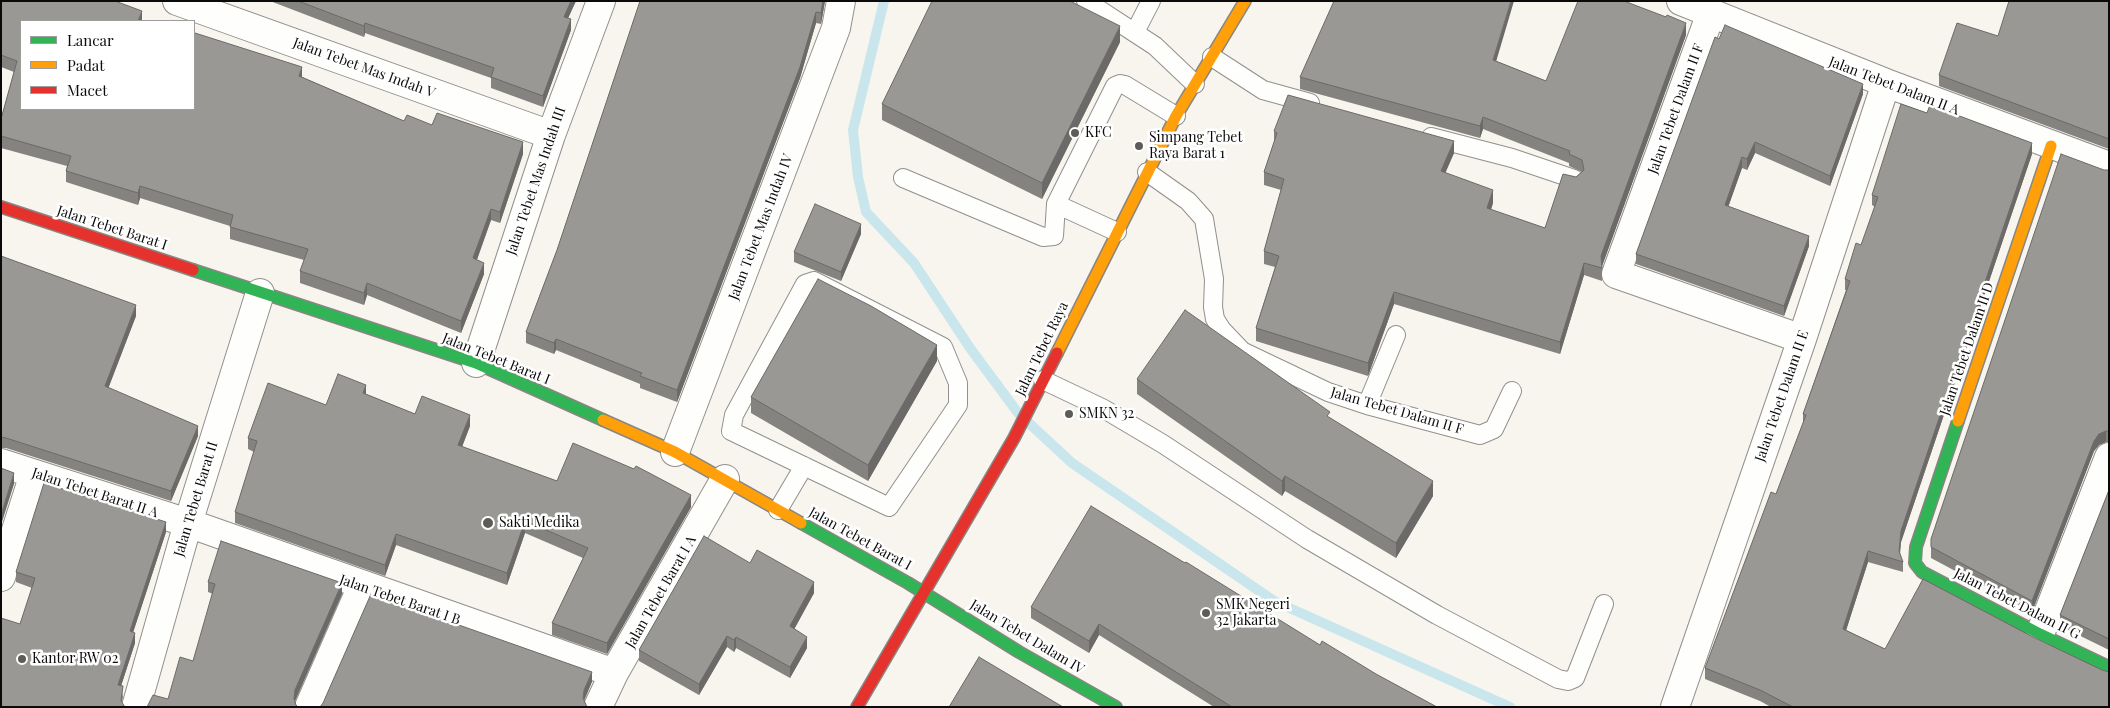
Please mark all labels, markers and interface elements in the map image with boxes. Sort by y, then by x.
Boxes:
legend [20,20,195,110]
text: Lancar [67,30,114,50]
street label: Jalan Tebet Mas Indah V [291,34,437,102]
street label: Jalan Tebet Dalam II F [1645,42,1707,176]
street label: Jalan Tebet Dalam II A [1826,53,1962,119]
text: Padat [67,55,105,75]
text: Macet [67,80,108,100]
street label: Jalan Tebet Mas Indah III [503,105,569,257]
place label: KFC [1085,125,1112,141]
marker: KFC [1069,127,1081,139]
place label: Simpang Tebet Raya Barat 1 [1149,130,1242,162]
marker: Simpang Tebet Raya Barat 1 [1133,140,1145,152]
street label: Jalan Tebet Mas Indah IV [725,152,797,302]
street label: Jalan Tebet Barat I [55,202,169,254]
street label: Jalan Tebet Dalam II D [1936,280,1998,418]
street label: Jalan Tebet Raya [1012,299,1072,399]
street label: Jalan Tebet Dalam II E [1752,328,1812,464]
street label: Jalan Tebet Barat I [440,330,552,388]
street label: Jalan Tebet Dalam II F [1329,384,1465,438]
place label: SMKN 32 [1079,406,1134,422]
marker: SMKN 32 [1063,408,1075,420]
street label: Jalan Tebet Barat II [171,439,221,559]
street label: Jalan Tebet Barat II A [30,465,160,521]
street label: Jalan Tebet Barat I [806,504,914,574]
place label: Sakti Medika [499,515,580,531]
marker: Sakti Medika [481,516,495,530]
street label: Jalan Tebet Barat I A [622,533,700,651]
street label: Jalan Tebet Dalam II G [1951,565,2083,643]
street label: Jalan Tebet Barat I B [337,571,463,629]
street label: Jalan Tebet Dalam IV [967,596,1087,678]
place label: SMK Negeri 32 Jakarta [1216,597,1290,630]
marker: SMK Negeri 32 Jakarta [1200,607,1212,619]
place label: Kantor RW 02 [32,651,118,667]
marker: Kantor RW 02 [16,653,28,665]

